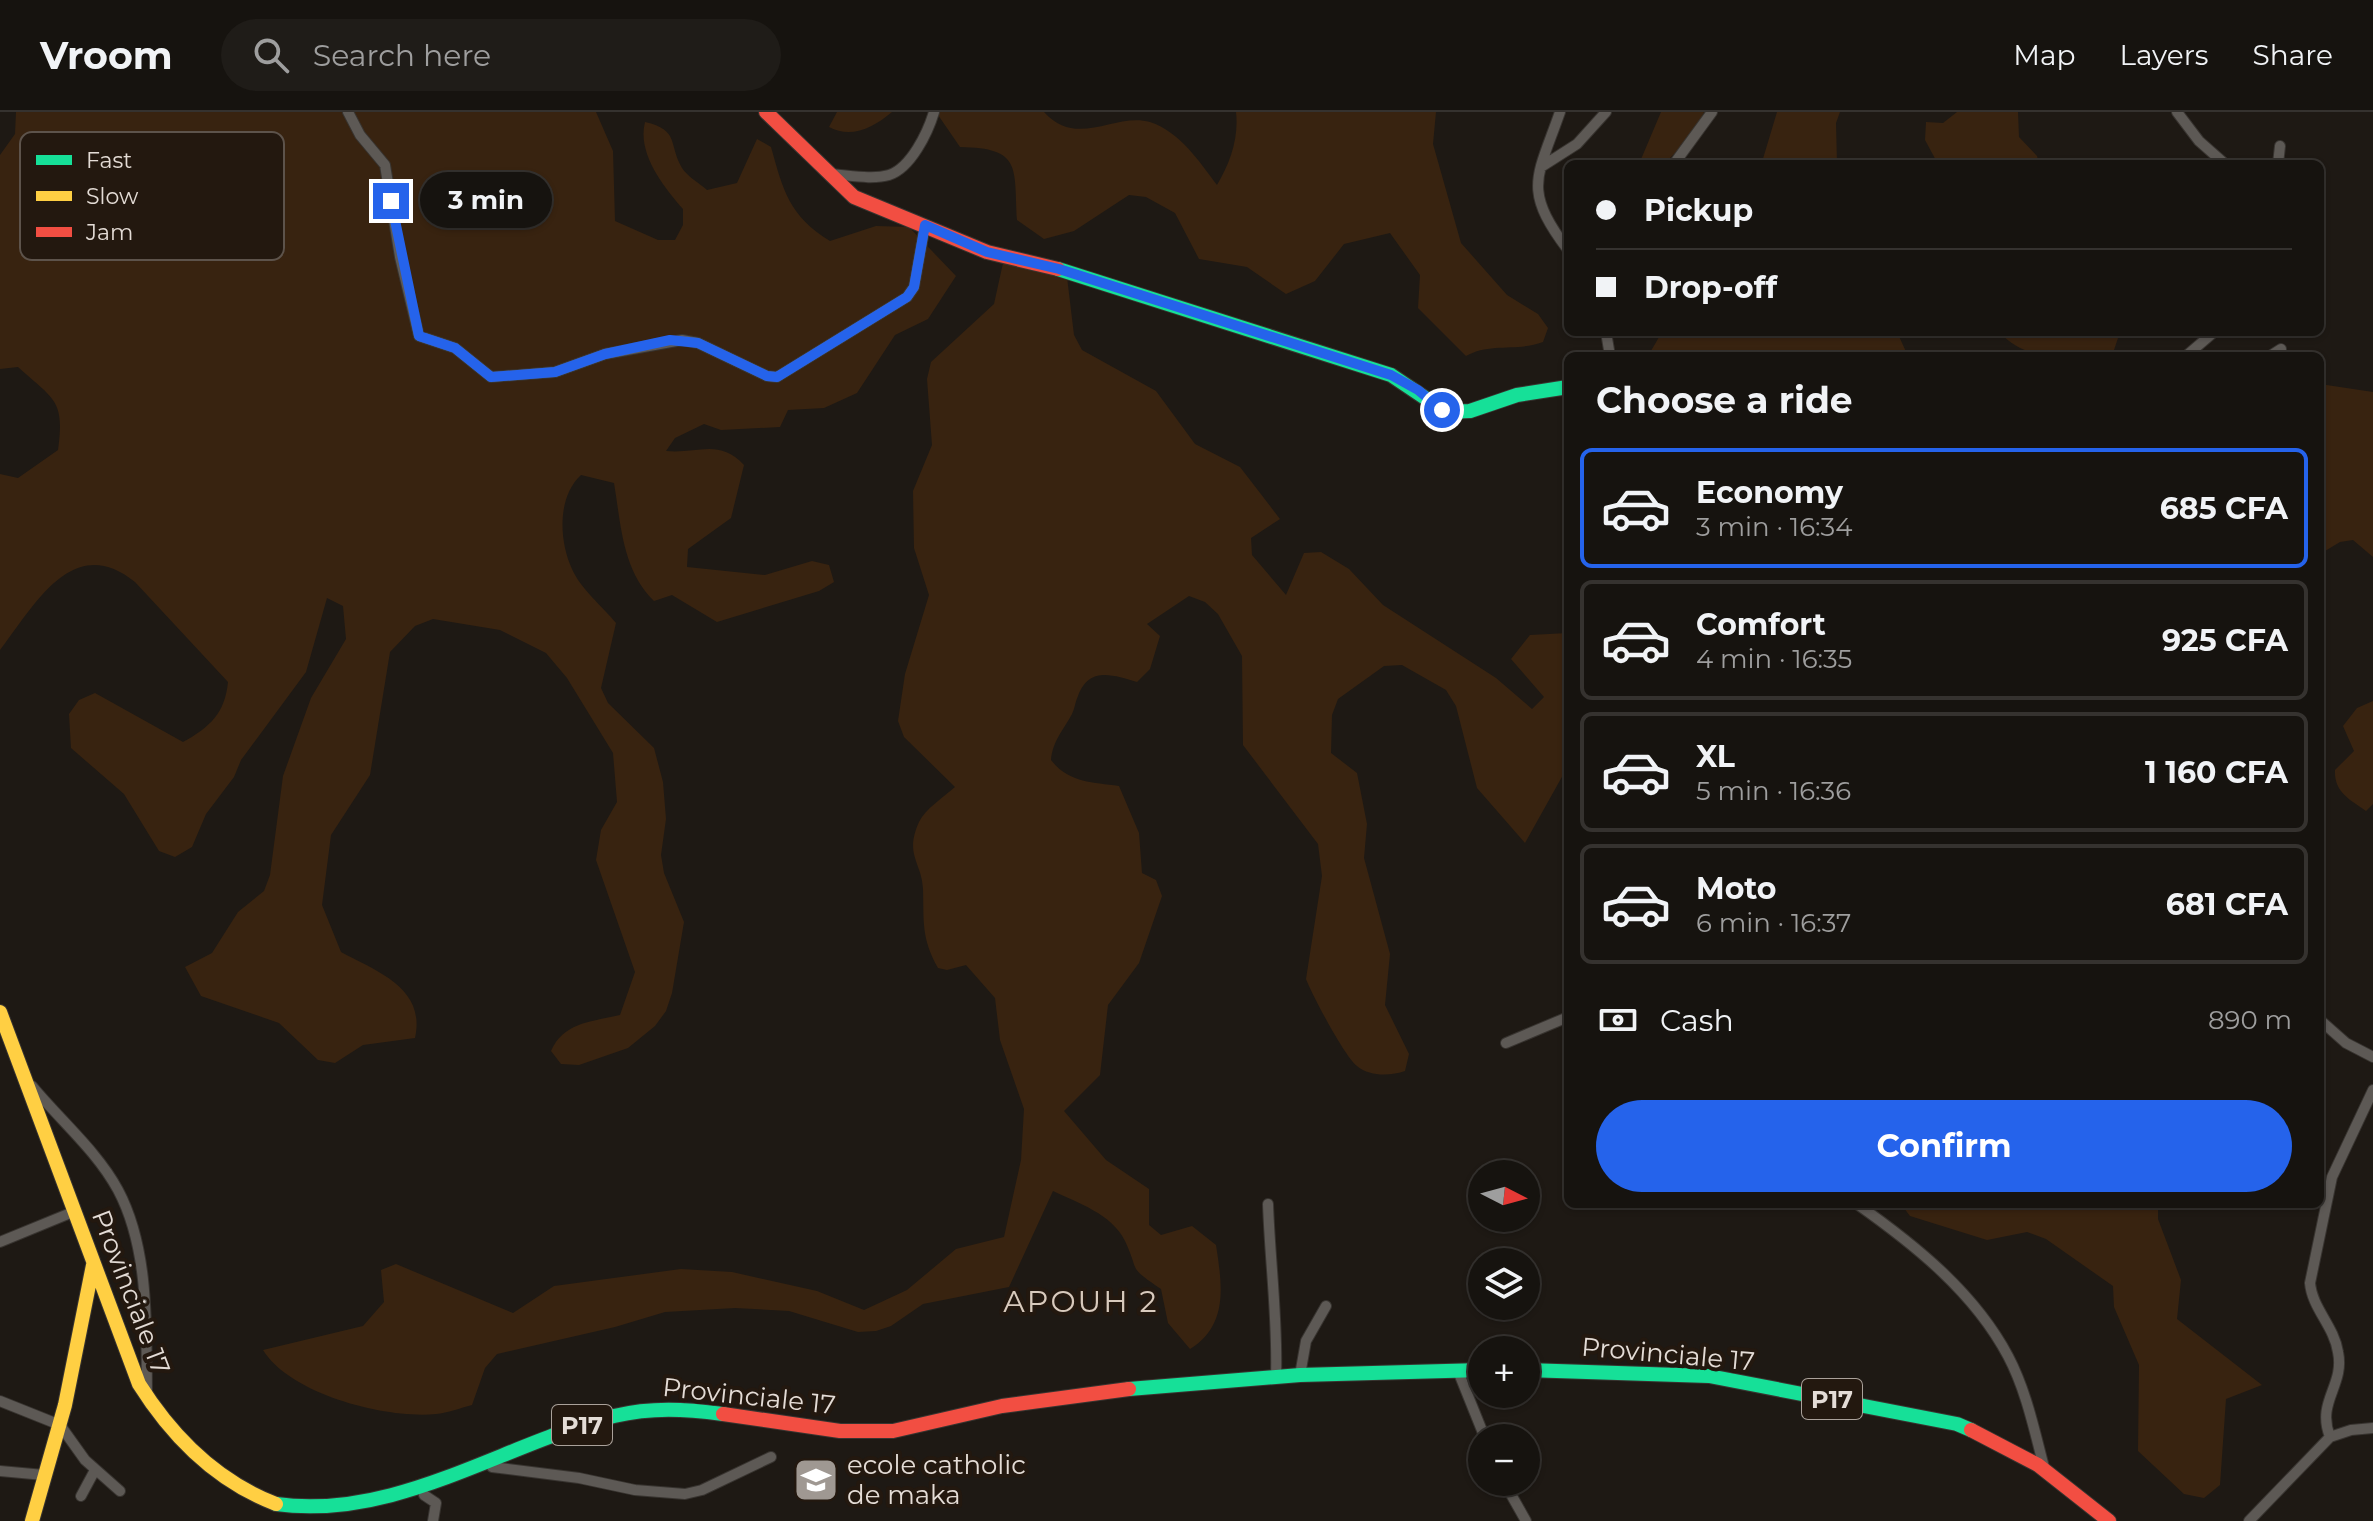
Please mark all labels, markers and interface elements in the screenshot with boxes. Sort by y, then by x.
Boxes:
search box [221,19,781,91]
text: Vroom [40,32,173,79]
icon: search [249,33,293,77]
text: Search here [313,37,491,74]
text: Map [2013,38,2076,72]
text: Layers [2120,38,2209,72]
text: Share [2253,38,2333,72]
legend [20,132,284,260]
text: Fast [86,147,132,174]
callout: 3 min [419,173,551,229]
text: Slow [86,183,139,210]
route end [373,183,409,219]
text: 3 min [448,184,524,216]
text: Pickup [1644,192,1753,229]
text: Jam [85,219,133,246]
text: Drop-off [1644,269,1777,306]
text: Choose a ride [1596,378,1853,422]
route start [1424,392,1460,428]
icon: car [1600,472,1672,544]
text: Economy [1696,474,1843,511]
text: 685 CFA [2160,490,2288,527]
text: 3 min · 16:34 [1696,511,1852,543]
icon: car [1600,604,1672,676]
text: Comfort [1696,606,1826,643]
text: 925 CFA [2162,622,2288,659]
text: 4 min · 16:35 [1696,643,1852,675]
icon: car [1600,736,1672,808]
text: XL [1696,738,1735,775]
text: 1 160 CFA [2145,754,2288,791]
text: 5 min · 16:36 [1696,775,1851,807]
icon: car [1600,868,1672,940]
text: Moto [1696,870,1777,907]
text: 681 CFA [2166,886,2288,923]
text: 6 min · 16:37 [1696,907,1851,939]
icon: cash [1596,998,1640,1042]
text: Cash [1660,1002,1734,1039]
text: 890 m [2208,1004,2292,1036]
button: Confirm [1596,1100,2292,1192]
north arrow [1468,1160,1540,1232]
map controls [1468,1160,1540,1496]
street label: Provinciale 17 [85,1205,177,1379]
button: layers [1468,1248,1540,1320]
district label: APOUH 2 [1003,1283,1159,1320]
street label: Provinciale 17 [1580,1330,1756,1378]
button: + [1468,1336,1540,1408]
street label: Provinciale 17 [661,1371,837,1421]
road number: P17 [1802,1379,1862,1419]
road number: P17 [552,1405,612,1445]
button: − [1468,1424,1540,1496]
place label: ecole catholic de maka [847,1449,1026,1511]
school or university icon: ecole catholic de maka [792,1456,840,1504]

